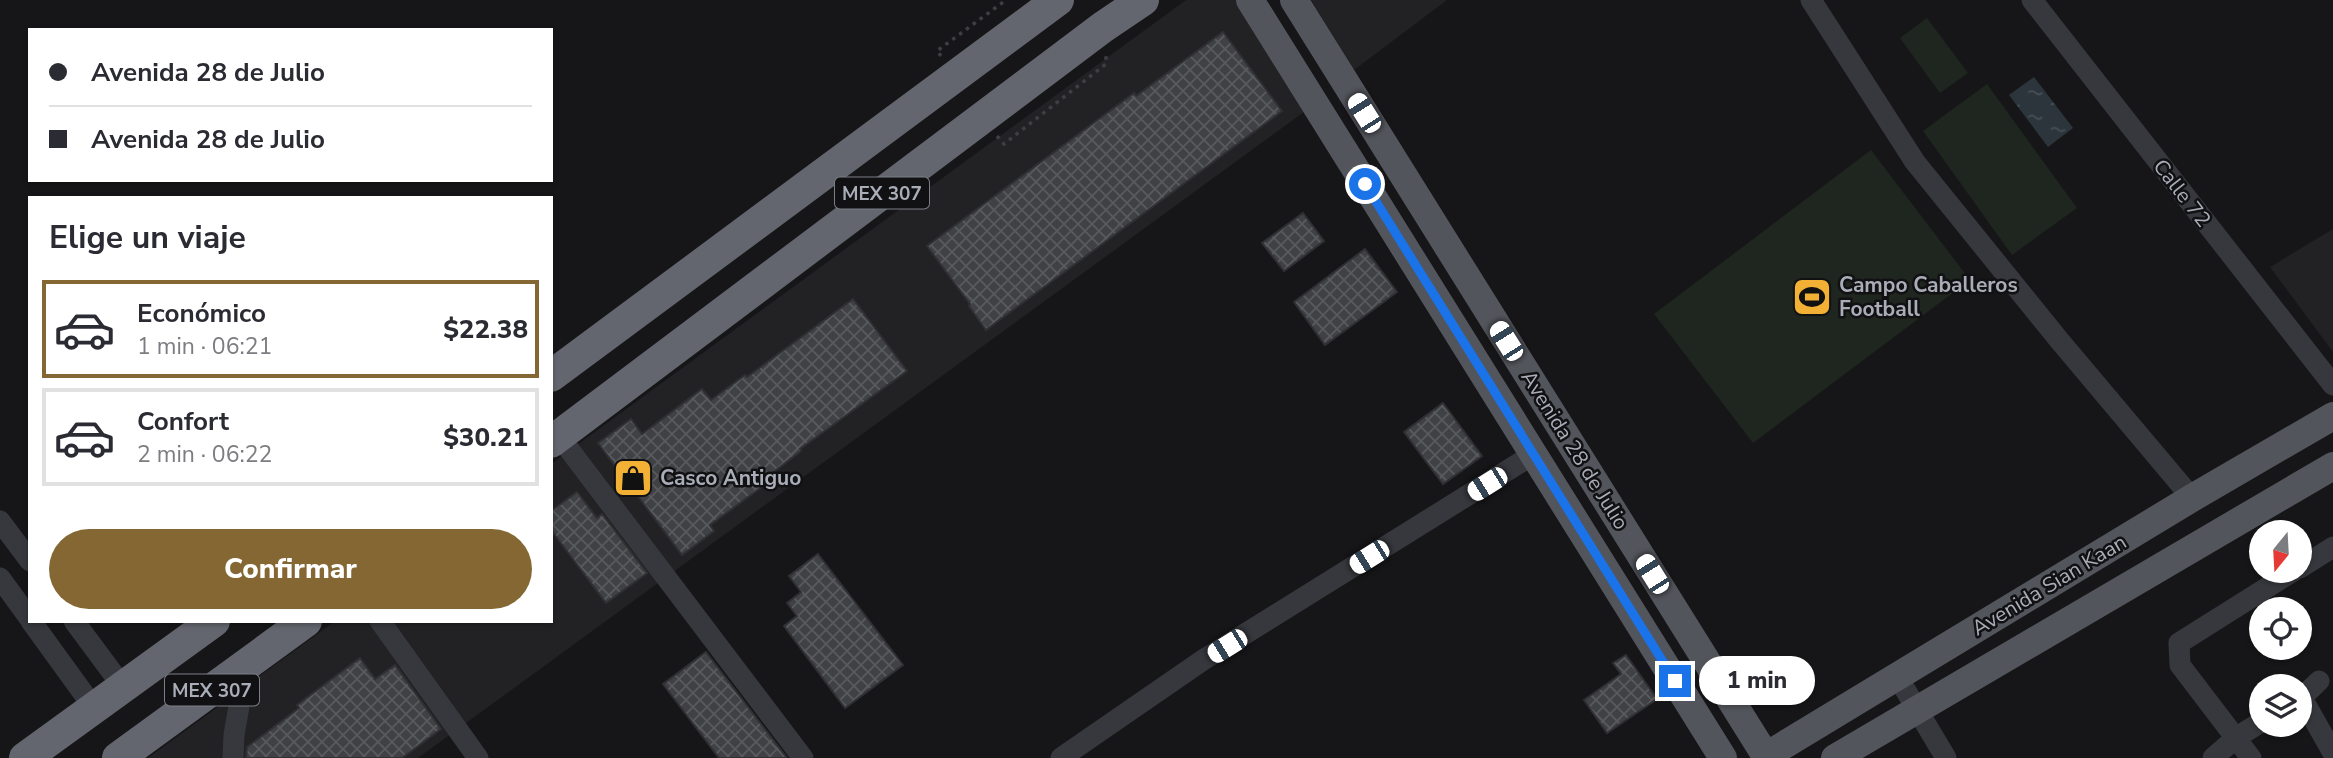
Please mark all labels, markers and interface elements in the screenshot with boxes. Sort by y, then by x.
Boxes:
text: Avenida 28 de Julio [91,55,325,90]
car [1344,90,1385,136]
text: Avenida 28 de Julio [91,122,325,157]
street label: Calle 72 [2147,153,2217,233]
route start [1349,168,1381,200]
road number: MEX 307 [835,178,929,209]
text: Elige un viaje [49,216,246,259]
place label: Campo Caballeros Football [1839,271,2018,323]
sports icon: Campo Caballeros Football [1791,276,1833,318]
text: Económico [137,296,266,331]
icon: car [53,298,116,361]
text: $22.38 [443,312,528,347]
car [1486,318,1527,364]
text: 1 min · 06:21 [137,331,272,362]
street label: Avenida 28 de Julio [1515,365,1635,535]
text: Confort [137,404,229,439]
icon: car [53,406,116,469]
text: $30.21 [443,420,528,455]
text: 2 min · 06:22 [137,439,272,470]
shop icon: Casco Antiguo [612,457,654,499]
place label: Casco Antiguo [660,464,801,492]
car [1464,464,1511,504]
north arrow [2249,520,2312,583]
map controls [2249,520,2312,737]
street label: Avenida Sian Kaan [1966,528,2132,642]
button: Confirmar [49,529,532,609]
car [1346,537,1393,577]
car [1632,551,1673,597]
button: locate [2249,597,2312,660]
car [1204,626,1251,666]
callout: 1 min [1700,656,1815,706]
route end [1659,665,1691,697]
text: 1 min [1727,665,1787,696]
road number: MEX 307 [165,674,259,706]
button: layers [2249,674,2312,737]

